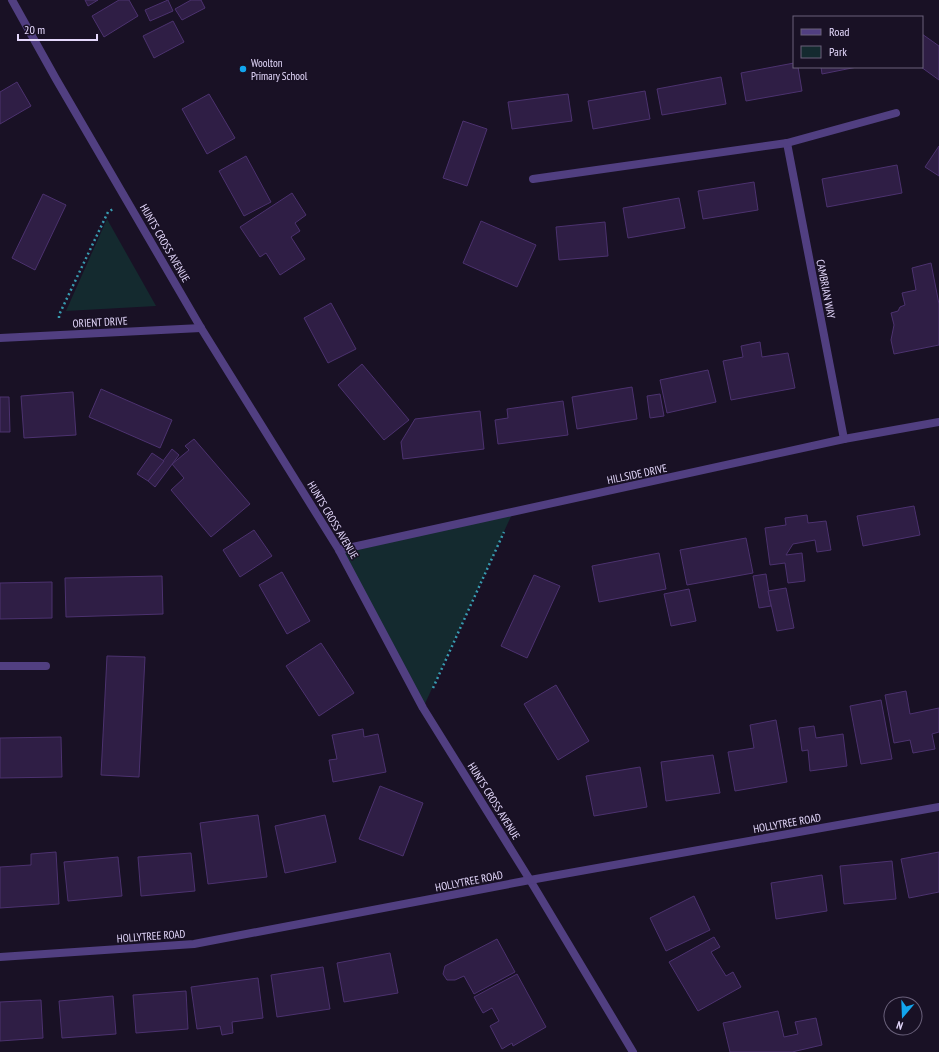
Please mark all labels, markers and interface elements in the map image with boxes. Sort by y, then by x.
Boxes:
scale bar [18,16,97,42]
legend [793,16,923,68]
text: 20 m [24,22,45,37]
text: Road [829,24,849,39]
text: Park [829,44,847,59]
place label: Woolton Primary School [251,56,308,83]
marker: Woolton Primary School [238,64,248,74]
street label: HUNTS CROSS AVENUE [137,201,193,285]
street label: CAMBRIAN WAY [813,258,839,320]
street label: ORIENT DRIVE [72,314,128,330]
street label: HILLSIDE DRIVE [606,461,669,487]
street label: HUNTS CROSS AVENUE [304,479,362,562]
street label: HUNTS CROSS AVENUE [465,760,523,842]
street label: HOLLYTREE ROAD [752,810,822,836]
street label: HOLLYTREE ROAD [434,868,504,894]
street label: HOLLYTREE ROAD [116,927,186,945]
north arrow [883,996,923,1036]
text: N [895,1018,905,1033]

